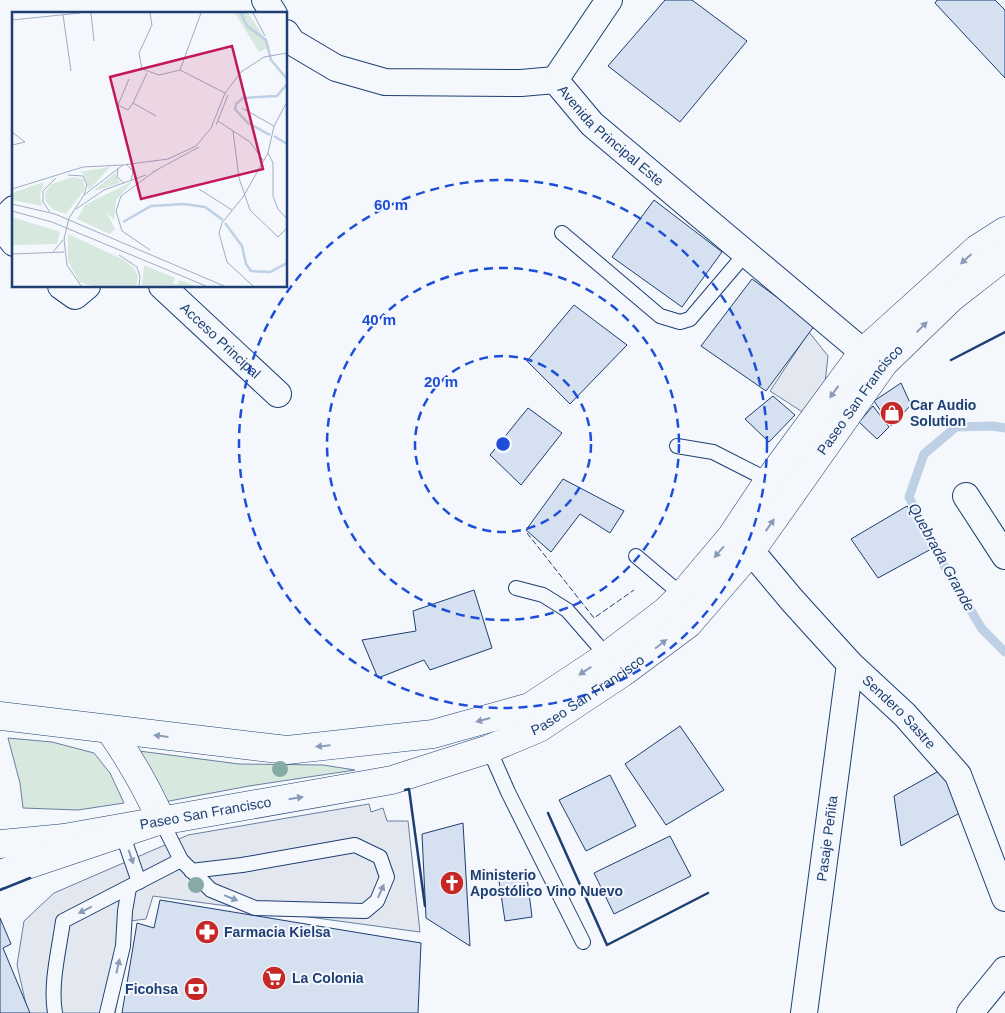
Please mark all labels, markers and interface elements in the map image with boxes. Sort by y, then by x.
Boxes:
inset map [12,12,288,288]
street label: Avenida Principal Este [555,82,667,189]
text: 60 m [374,196,408,213]
one-way arrow [960,253,972,265]
street label: Acceso Principal [177,299,264,382]
text: 40 m [362,311,396,328]
one-way arrow [916,321,928,333]
street label: Paseo San Francisco [814,341,906,458]
text: 20 m [424,373,458,390]
one-way arrow [829,385,839,398]
place label: Car Audio Solution [910,397,976,429]
shop icon: Car Audio Solution [879,400,905,426]
centre of rings [494,435,512,453]
water label: Quebrada Grande [905,500,979,614]
one-way arrow [765,518,775,531]
one-way arrow [713,545,725,557]
one-way arrow [654,639,668,649]
street label: Paseo San Francisco [528,651,647,738]
one-way arrow [578,666,592,676]
street label: Sendero Sastre [859,672,939,752]
one-way arrow [475,717,490,725]
one-way arrow [153,732,169,740]
one-way arrow [314,742,330,750]
street label: Paseo San Francisco [139,793,273,832]
one-way arrow [288,793,304,801]
street label: Pasaje Peñita [813,794,841,882]
one-way arrow [127,850,135,865]
place label: Ministerio Apostólico Vino Nuevo [470,867,623,899]
church icon: Ministerio Apostólico Vino Nuevo [439,870,465,896]
one-way arrow [377,884,385,898]
one-way arrow [224,894,239,902]
one-way arrow [78,906,92,914]
pharmacy icon: Farmacia Kielsa [194,919,220,945]
place label: Farmacia Kielsa [224,924,331,940]
one-way arrow [114,958,122,973]
supermarket icon: La Colonia [261,965,287,991]
place label: La Colonia [292,970,364,986]
bank icon: Ficohsa [183,976,209,1002]
place label: Ficohsa [125,981,178,997]

